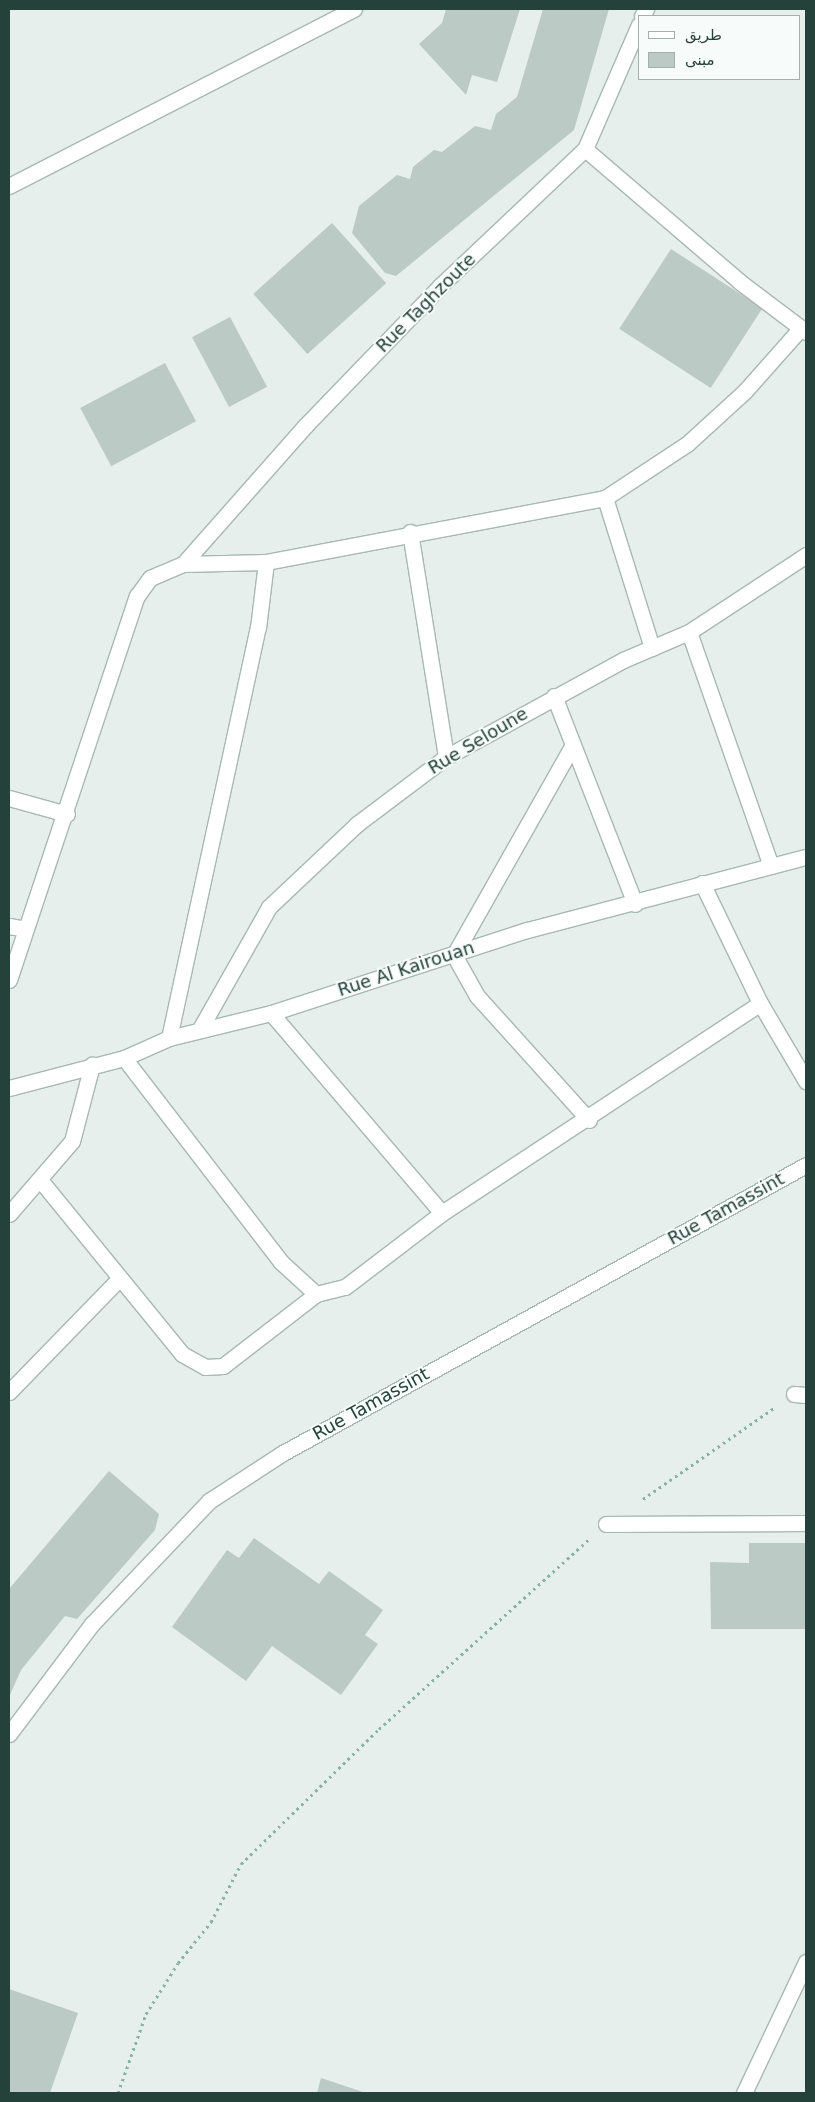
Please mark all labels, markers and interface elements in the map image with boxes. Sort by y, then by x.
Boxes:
legend [638,15,800,80]
text: طريق [685,26,722,44]
text: مبنى [685,51,715,69]
street label: Rue Taghzoute [372,249,480,357]
street label: Rue Seloune [424,703,532,779]
street label: Rue Al Kairouan [335,937,477,1001]
street label: Rue Tamassint [664,1168,788,1250]
street label: Rue Tamassint [309,1363,433,1445]

